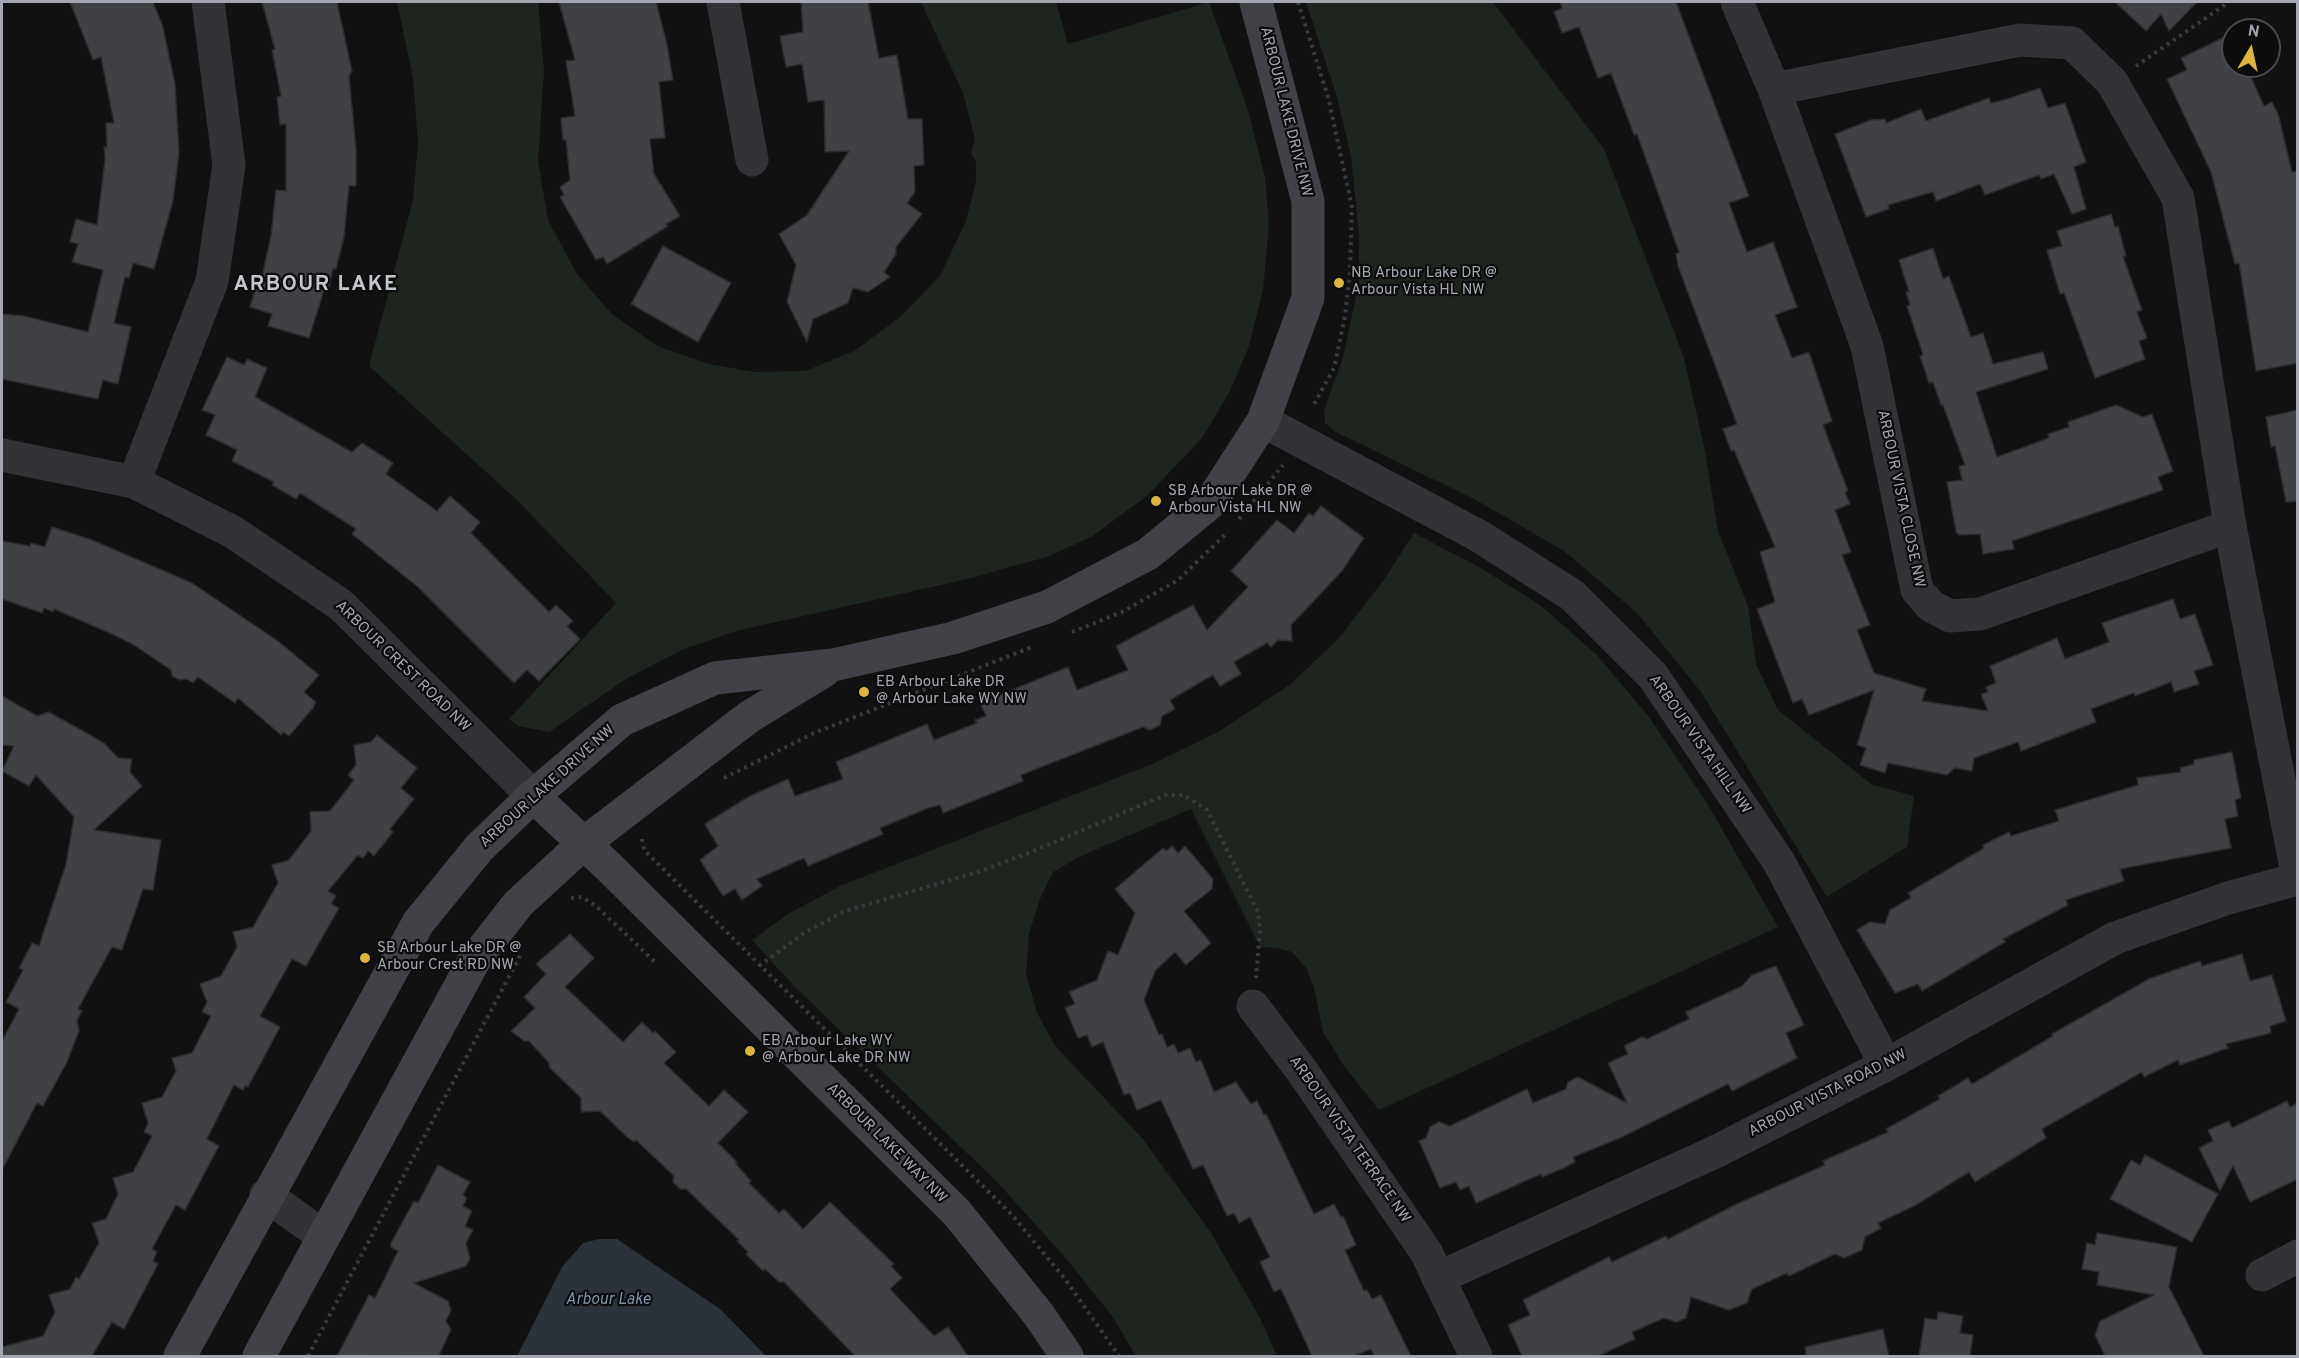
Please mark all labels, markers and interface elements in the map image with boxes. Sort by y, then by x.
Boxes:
north arrow [2221,18,2281,78]
text: N [2246,21,2261,43]
street label: ARBOUR LAKE DRIVE NW [1255,25,1315,199]
place label: NB Arbour Lake DR @ Arbour Vista HL NW [1351,265,1497,300]
district label: ARBOUR LAKE [233,273,399,299]
marker: NB Arbour Lake DR @ Arbour Vista HL NW [1332,276,1346,290]
street label: ARBOUR VISTA CLOSE NW [1872,408,1928,590]
place label: SB Arbour Lake DR @ Arbour Vista HL NW [1168,483,1312,518]
marker: SB Arbour Lake DR @ Arbour Vista HL NW [1149,494,1163,508]
street label: ARBOUR CREST ROAD NW [331,598,473,736]
street label: ARBOUR VISTA HILL NW [1644,672,1754,818]
place label: EB Arbour Lake DR @ Arbour Lake WY NW [876,674,1027,709]
marker: EB Arbour Lake DR @ Arbour Lake WY NW [857,685,871,699]
street label: ARBOUR LAKE DRIVE NW [477,722,619,852]
place label: SB Arbour Lake DR @ Arbour Crest RD NW [377,940,521,975]
marker: SB Arbour Lake DR @ Arbour Crest RD NW [358,951,372,965]
place label: EB Arbour Lake WY @ Arbour Lake DR NW [762,1033,911,1068]
marker: EB Arbour Lake WY @ Arbour Lake DR NW [743,1044,757,1058]
street label: ARBOUR VISTA ROAD NW [1746,1046,1910,1142]
street label: ARBOUR VISTA TERRACE NW [1284,1053,1414,1227]
street label: ARBOUR LAKE WAY NW [822,1080,950,1208]
water label: Arbour Lake [566,1291,650,1311]

